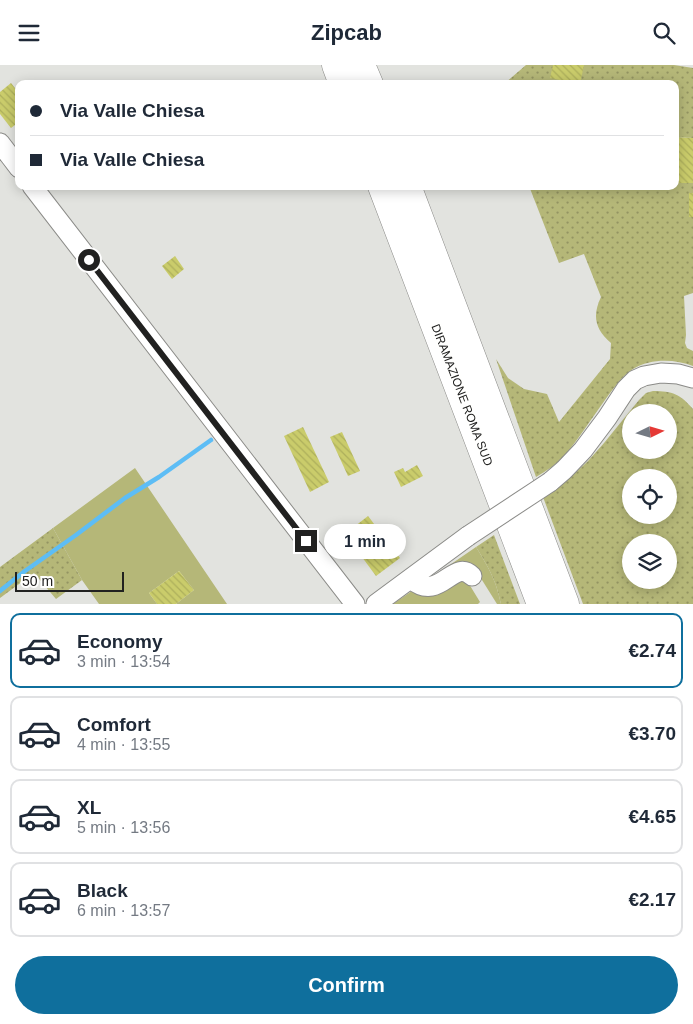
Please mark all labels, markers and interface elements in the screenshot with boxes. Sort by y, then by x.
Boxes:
icon: menu [15,19,43,47]
icon: search [650,19,678,47]
text: Zipcab [311,20,382,45]
text: Via Valle Chiesa [60,100,204,121]
text: Via Valle Chiesa [60,149,204,170]
route start [78,249,100,271]
street label: DIRAMAZIONE ROMA SUD [428,322,496,468]
north arrow [622,404,678,459]
map controls [622,404,677,589]
button: locate [622,469,677,524]
callout: 1 min [324,523,406,559]
route end [295,530,317,552]
text: 1 min [344,533,386,550]
button: layers [622,534,677,589]
scale bar [15,569,124,592]
text: 50 m [22,573,53,589]
icon: car [17,628,62,673]
text: Economy [77,631,163,652]
text: €2.74 [628,640,676,661]
text: 3 min · 13:54 [77,653,170,670]
icon: car [17,711,62,756]
text: Comfort [77,714,151,735]
text: €3.70 [628,723,676,744]
text: 4 min · 13:55 [77,736,170,753]
icon: car [17,794,62,839]
text: XL [77,797,101,818]
text: €4.65 [628,806,676,827]
text: 5 min · 13:56 [77,819,170,836]
icon: car [17,877,62,922]
text: Black [77,880,128,901]
text: €2.17 [628,889,676,910]
text: 6 min · 13:57 [77,902,170,919]
button: Confirm [15,956,678,1014]

